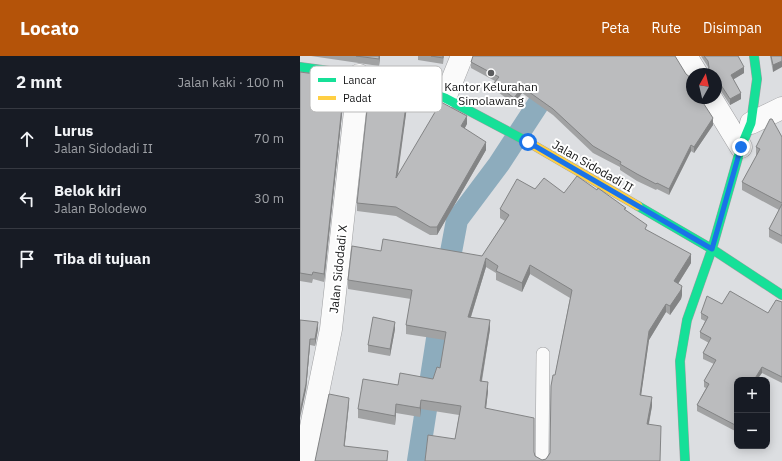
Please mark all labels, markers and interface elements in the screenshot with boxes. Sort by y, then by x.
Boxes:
text: Locato [20,16,79,40]
text: Peta [601,19,630,37]
text: Rute [652,19,681,37]
text: Disimpan [703,19,762,37]
legend [310,66,442,112]
marker: Kantor Kelurahan Simolawang [486,68,496,78]
north arrow [686,68,722,104]
text: 2 mnt [16,71,62,93]
text: Lancar [343,73,376,87]
text: Jalan kaki · 100 m [177,74,284,91]
place label: Kantor Kelurahan Simolawang [444,79,538,108]
text: Padat [343,91,372,105]
text: Lurus [54,121,93,140]
icon: ahead [16,128,38,150]
text: 70 m [254,130,284,147]
route start [519,133,537,151]
street label: Jalan Sidodadi II [550,137,636,195]
route end [732,138,750,156]
text: Jalan Sidodadi II [54,140,153,157]
text: Belok kiri [54,181,121,200]
icon: left [16,188,38,210]
text: 30 m [254,190,284,207]
text: Jalan Bolodewo [54,200,147,217]
street label: Jalan Sidodadi X [326,223,350,314]
icon: arrive [16,248,38,270]
text: Tiba di tujuan [54,249,151,268]
map controls [734,377,770,449]
button: + [734,377,770,413]
button: − [734,413,770,449]

